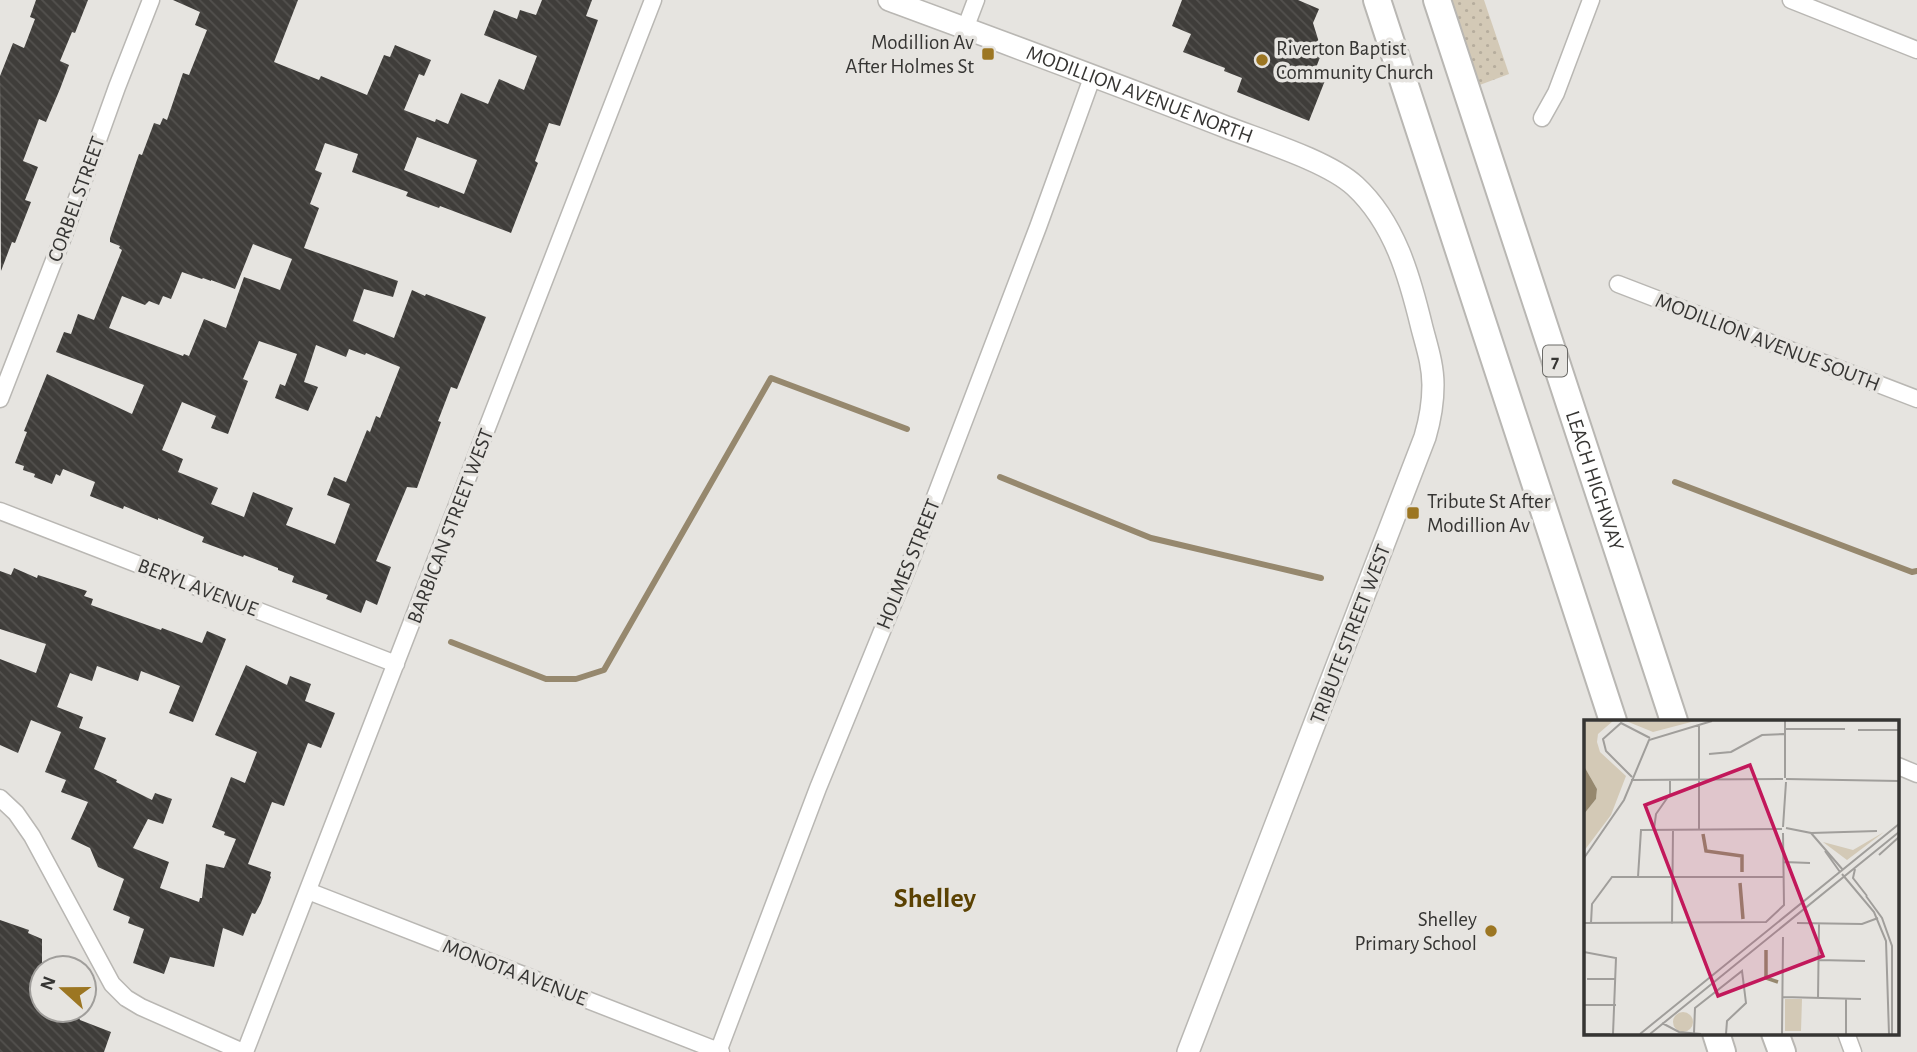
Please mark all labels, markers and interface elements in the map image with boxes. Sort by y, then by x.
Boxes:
place label: Modillion Av After Holmes St [845,32,974,77]
place label: Riverton Baptist Community Church [1276,38,1434,83]
street label: MODILLION AVENUE NORTH [1024,42,1256,147]
marker: Modillion Av After Holmes St [980,46,996,62]
marker: Riverton Baptist Community Church [1254,52,1270,68]
street label: CORBEL STREET [44,134,109,265]
street label: MODILLION AVENUE SOUTH [1653,290,1883,395]
road number: 7 [1543,346,1567,376]
street label: LEACH HIGHWAY [1562,408,1627,554]
street label: BARBICAN STREET WEST [404,426,497,626]
place label: Tribute St After Modillion Av [1427,491,1551,536]
street label: HOLMES STREET [873,496,944,632]
marker: Tribute St After Modillion Av [1405,505,1421,521]
street label: TRIBUTE STREET WEST [1307,542,1394,727]
street label: BERYL AVENUE [135,555,261,620]
inset map [1584,720,1899,1034]
district label: Shelley [894,885,977,913]
place label: Shelley Primary School [1354,909,1477,954]
marker: Shelley Primary School [1483,923,1499,939]
street label: MONOTA AVENUE [440,935,590,1010]
north arrow [28,954,98,1024]
text: N [37,974,60,993]

